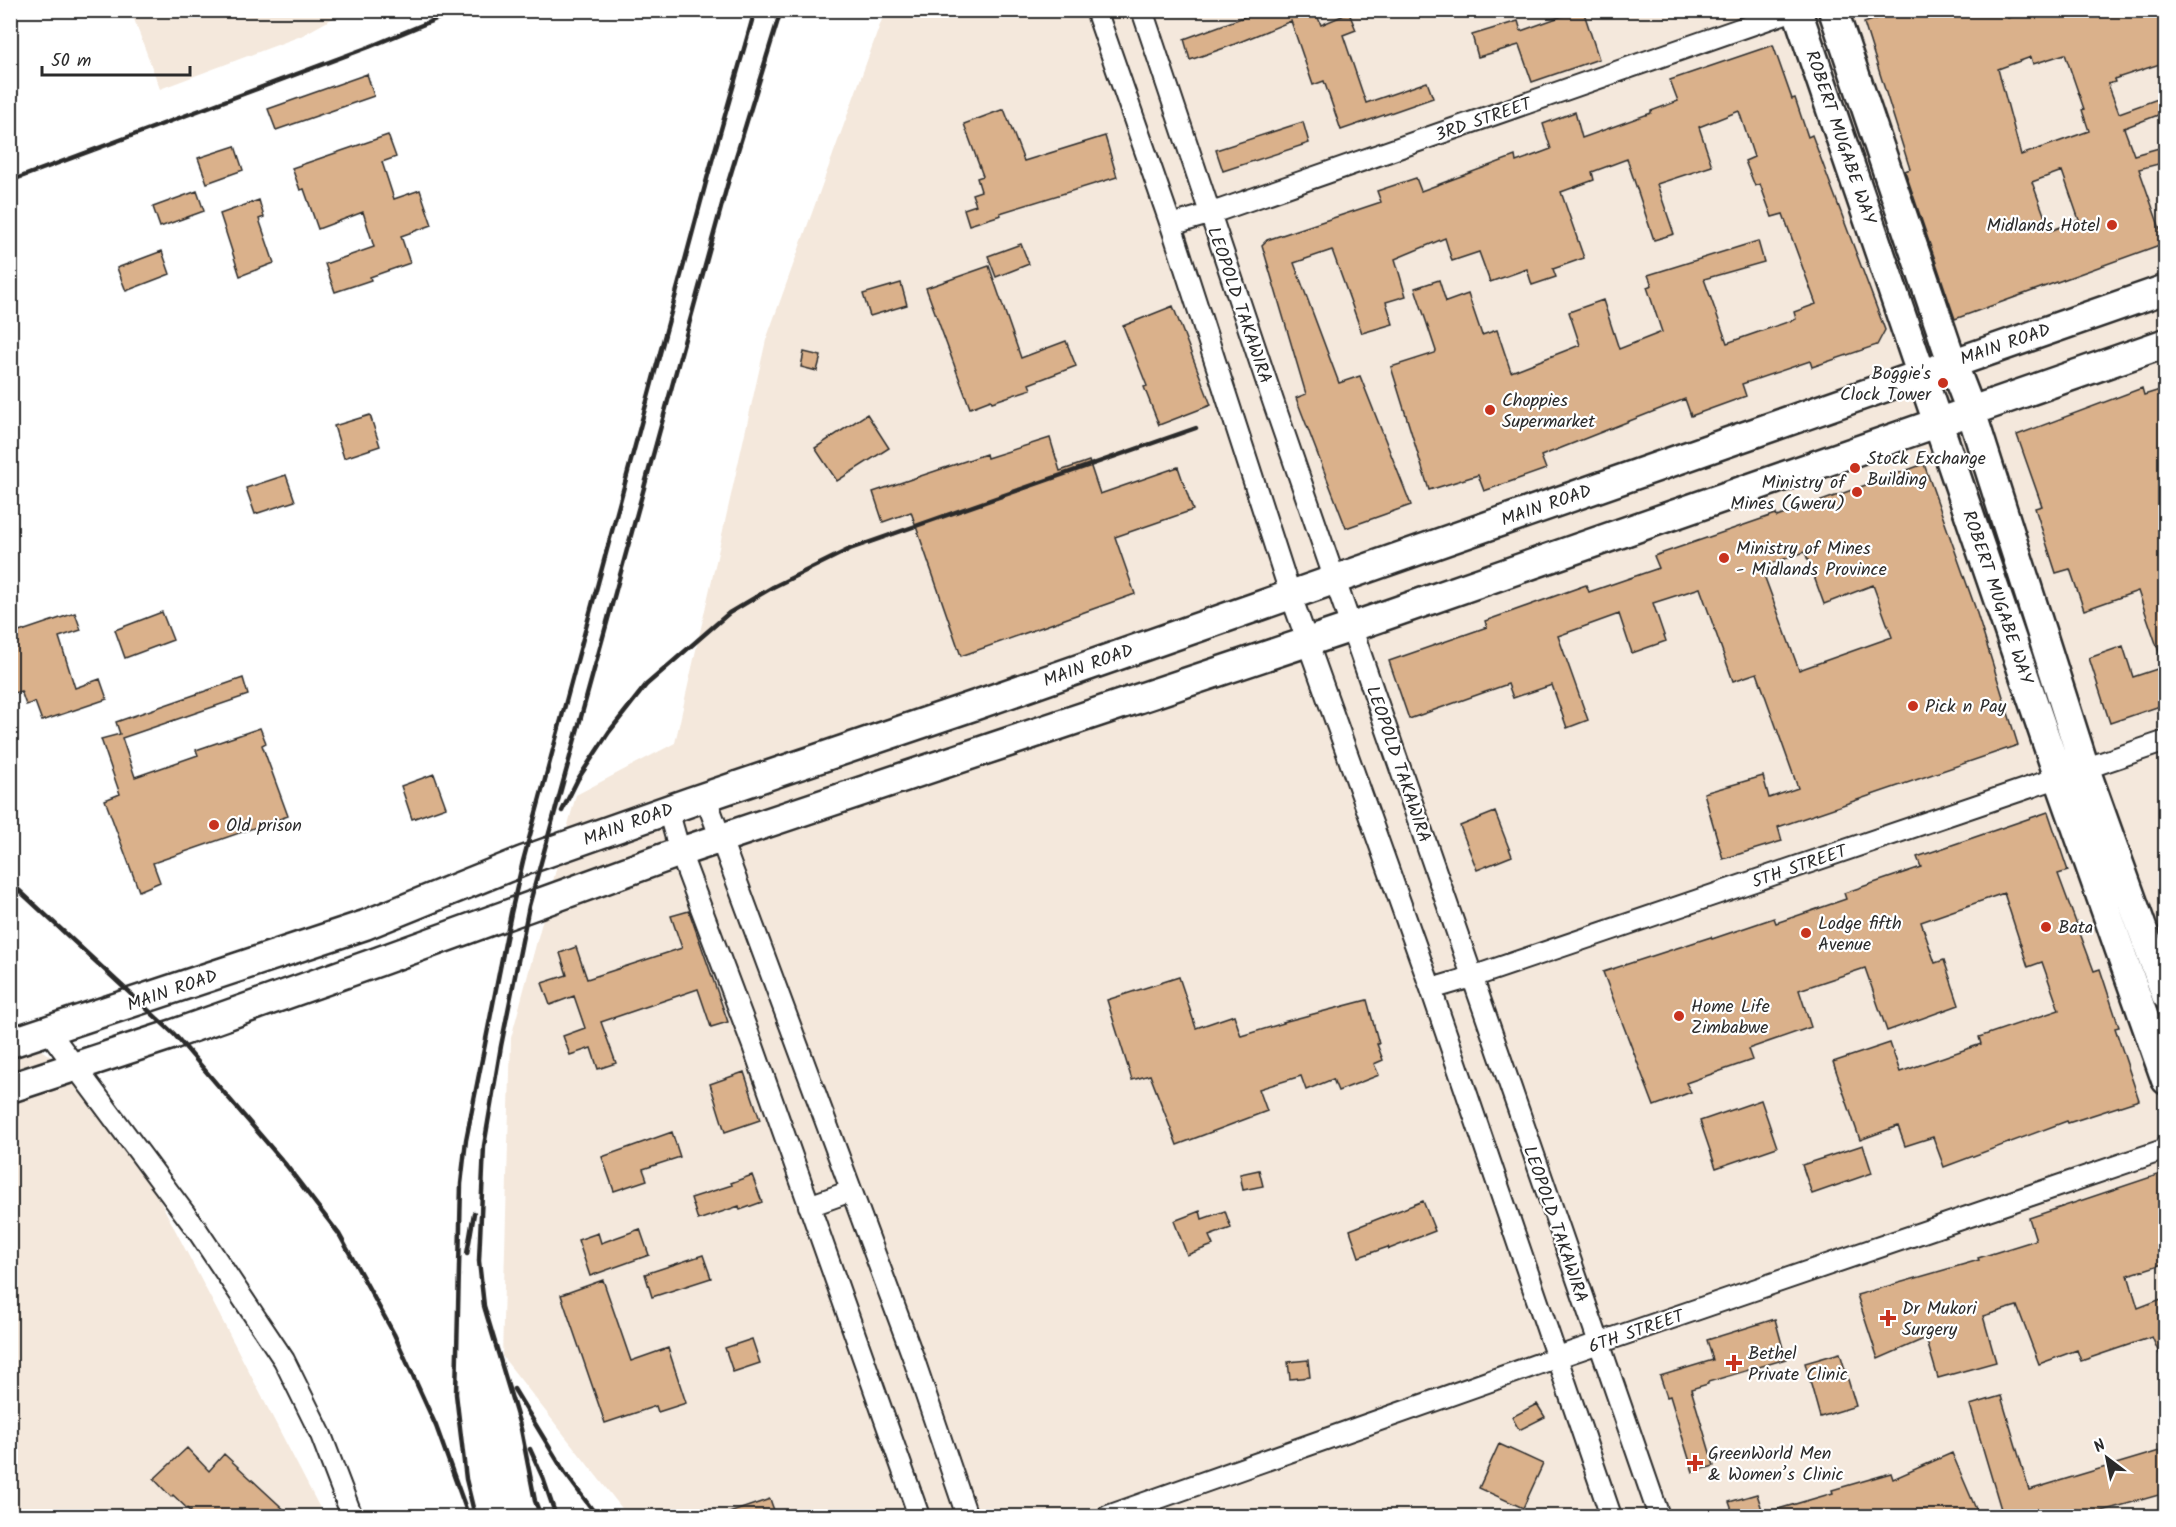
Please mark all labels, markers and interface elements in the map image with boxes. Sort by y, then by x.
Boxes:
scale bar [42,39,190,77]
text: 50 m [51,47,91,76]
street label: ROBERT MUGABE WAY [1796,47,1883,229]
street label: 3RD STREET [1431,90,1537,150]
place label: Midlands Hotel [1987,212,2101,241]
marker: Midlands Hotel [2105,218,2119,232]
street label: LEOPOLD TAKAWIRA [1198,223,1279,388]
street label: MAIN ROAD [1956,316,2055,374]
place label: Boggie's Clock Tower [1840,360,1932,410]
marker: Boggie's Clock Tower [1936,376,1950,390]
place label: Choppies Supermarket [1502,387,1596,437]
marker: Choppies Supermarket [1483,403,1497,417]
place label: Stock Exchange Building [1867,445,1986,495]
marker: Stock Exchange Building [1848,461,1862,475]
place label: Ministry of Mines (Gweru) [1730,469,1847,519]
street label: MAIN ROAD [1497,477,1596,535]
marker: Ministry of Mines (Gweru) [1850,485,1864,499]
street label: ROBERT MUGABE WAY [1953,507,2040,689]
place label: Ministry of Mines - Midlands Province [1736,535,1887,585]
marker: Ministry of Mines - Midlands Province [1717,551,1731,565]
street label: MAIN ROAD [1039,637,1138,696]
street label: LEOPOLD TAKAWIRA [1357,682,1438,847]
place label: Pick n Pay [1925,693,2007,722]
marker: Pick n Pay [1906,699,1920,713]
street label: MAIN ROAD [579,796,678,855]
place label: Old prison [226,812,302,841]
marker: Old prison [207,818,221,832]
street label: 5TH STREET [1748,837,1852,897]
place label: Lodge fifth Avenue [1818,910,1902,960]
place label: Bata [2058,914,2093,943]
marker: Bata [2039,920,2053,934]
marker: Lodge fifth Avenue [1799,926,1813,940]
street label: MAIN ROAD [123,962,222,1020]
place label: Home Life Zimbabwe [1691,993,1770,1043]
marker: Home Life Zimbabwe [1672,1009,1686,1023]
street label: LEOPOLD TAKAWIRA [1514,1142,1595,1307]
place label: Dr Mukori Surgery [1902,1295,1977,1345]
street label: 6TH STREET [1585,1302,1689,1362]
marker: Dr Mukori Surgery [1879,1309,1897,1327]
place label: Bethel Private Clinic [1748,1340,1848,1390]
marker: Bethel Private Clinic [1725,1354,1743,1372]
north arrow [2077,1428,2137,1488]
text: N [2089,1433,2111,1460]
place label: GreenWorld Men & Women’s Clinic [1708,1440,1844,1490]
marker: GreenWorld Men & Women’s Clinic [1686,1454,1704,1472]

